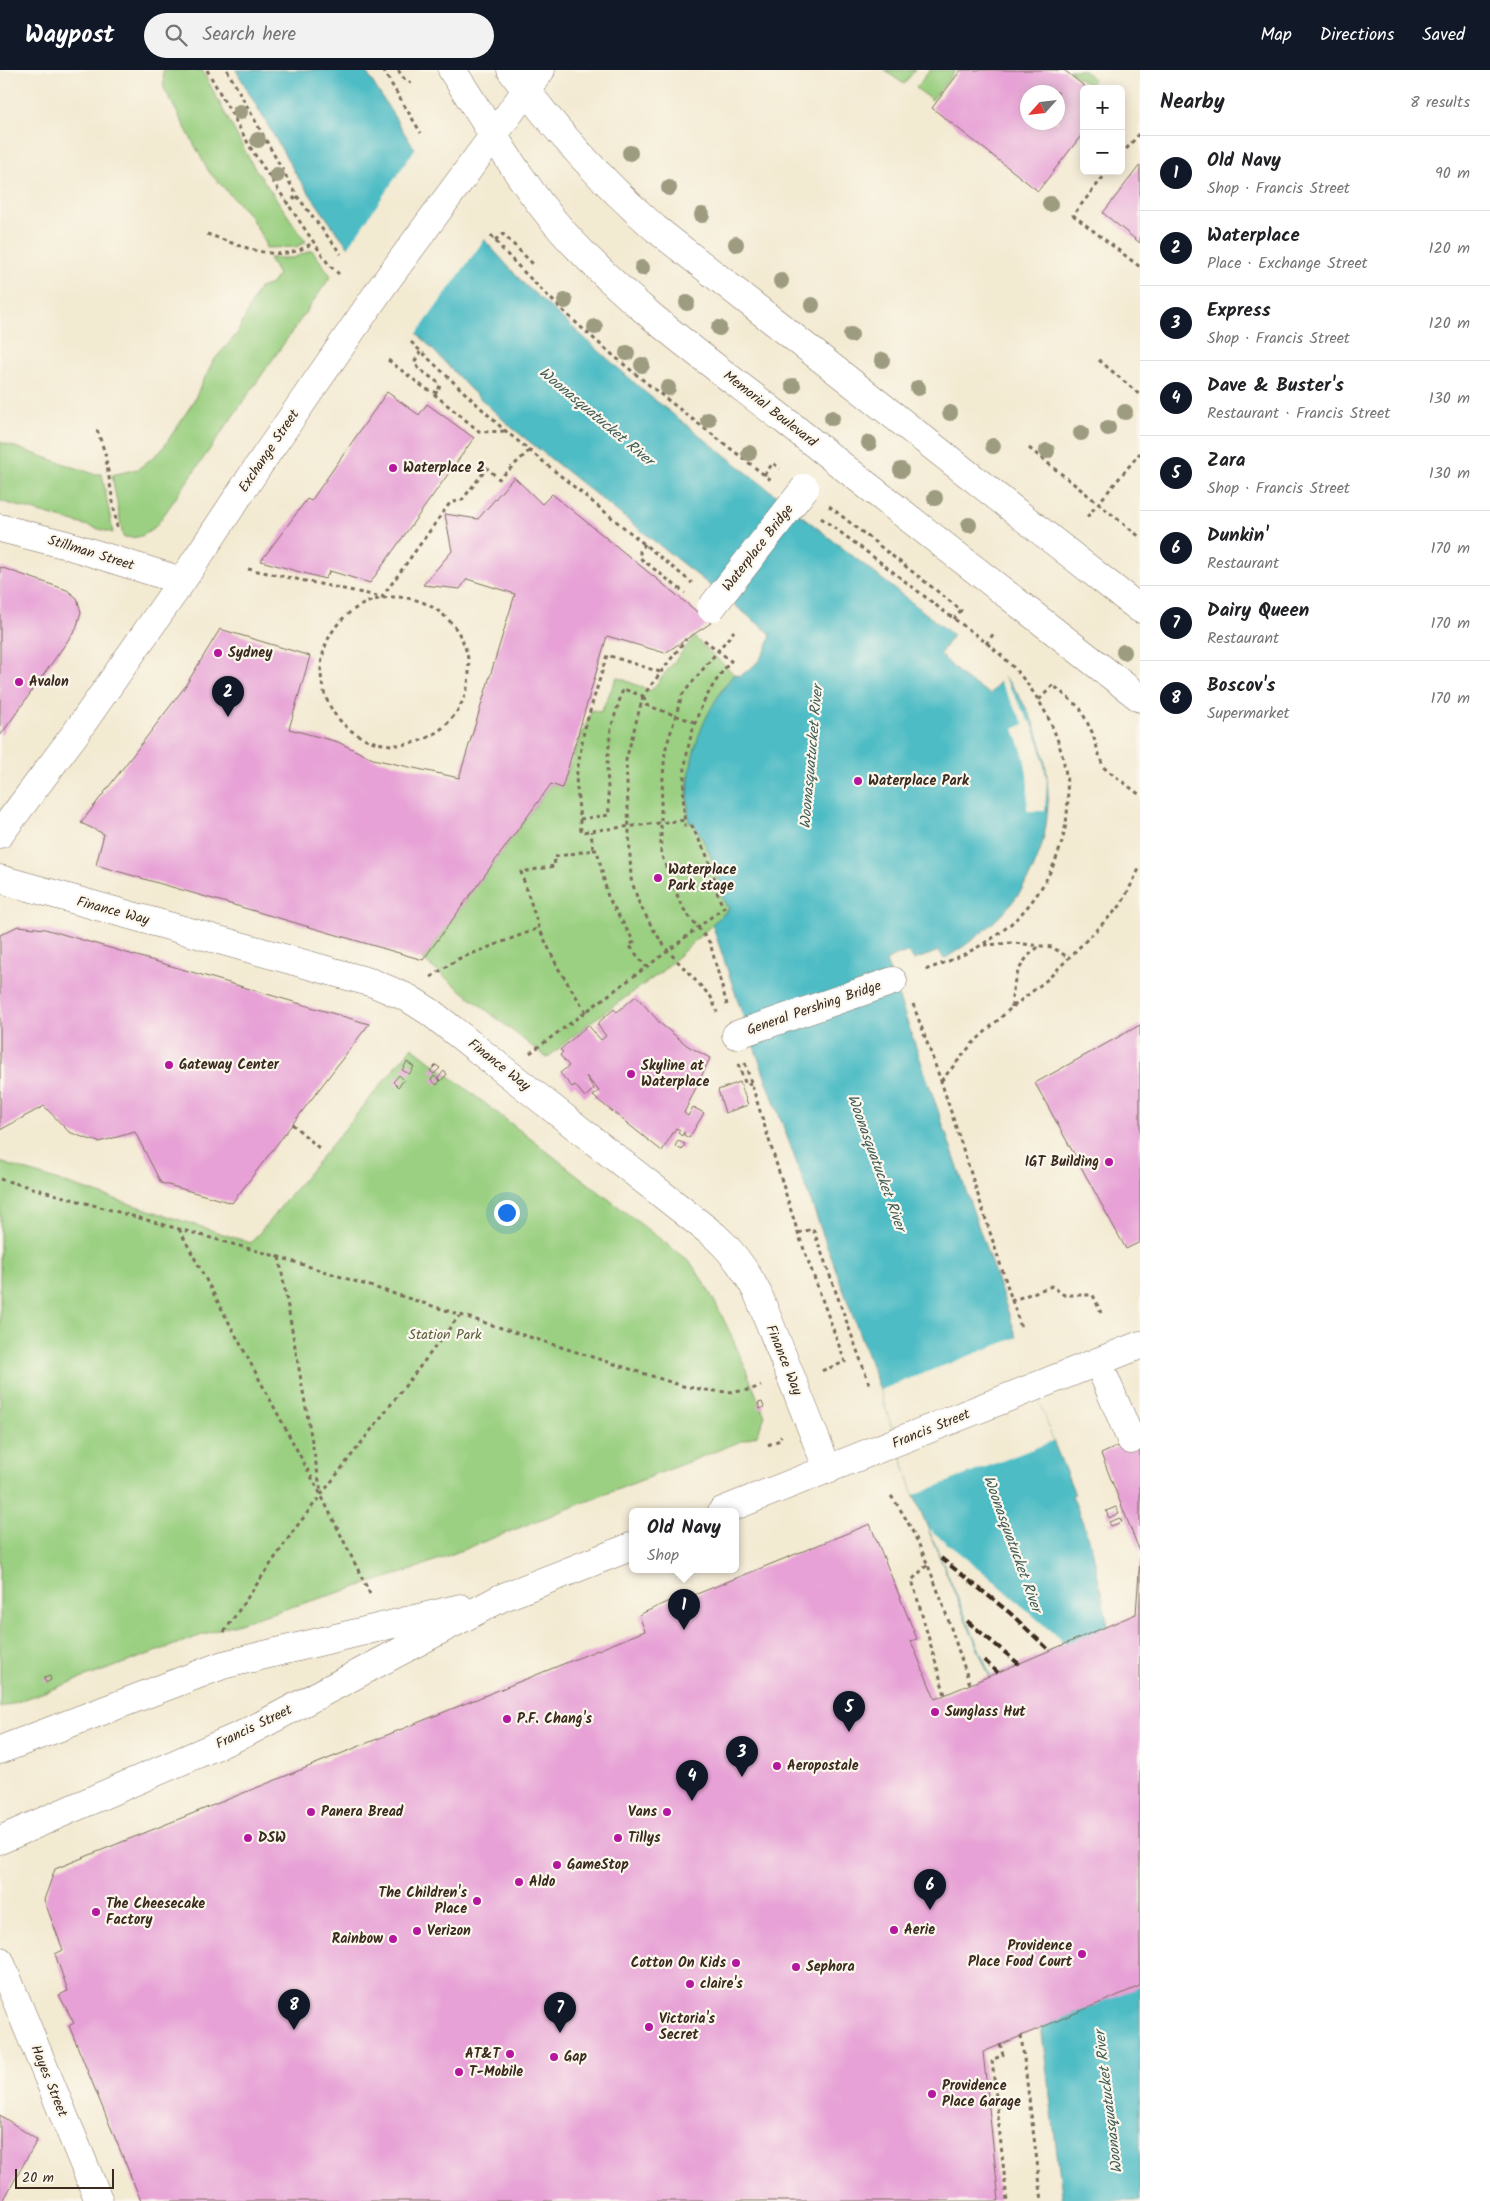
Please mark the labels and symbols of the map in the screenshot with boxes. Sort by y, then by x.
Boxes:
north arrow [1020,85,1065,130]
water label: Woonasquatucket River [533,362,661,474]
street label: Memorial Boulevard [718,365,823,453]
street label: Exchange Street [233,405,305,497]
place label: Waterplace 2 [403,457,485,479]
marker: Waterplace 2 [387,462,399,474]
street label: Waterplace Bridge [717,499,800,596]
street label: Stillman Street [45,529,137,577]
place label: Sydney [228,642,273,664]
marker: Sydney [212,647,224,659]
place label: Avalon [29,671,69,693]
marker: Avalon [13,676,25,688]
pin: 2 [212,676,244,717]
water label: Woonasquatucket River [794,681,830,830]
place label: Waterplace Park [868,770,970,792]
marker: Waterplace Park [852,775,864,787]
place label: Waterplace Park stage [668,859,737,897]
marker: Waterplace Park stage [652,872,664,884]
street label: Finance Way [74,891,152,931]
street label: General Pershing Bridge [744,974,885,1041]
street label: Finance Way [463,1033,535,1097]
place label: Gateway Center [179,1054,280,1076]
place label: Skyline at Waterplace [641,1055,710,1093]
marker: Gateway Center [163,1059,175,1071]
marker: Skyline at Waterplace [625,1068,637,1080]
water label: Woonasquatucket River [840,1091,913,1238]
place label: IGT Building [1025,1151,1099,1173]
marker: IGT Building [1103,1156,1115,1168]
your location [494,1200,520,1226]
street label: Finance Way [760,1321,808,1399]
park label: Station Park [409,1324,482,1346]
street label: Francis Street [889,1403,974,1455]
water label: Woonasquatucket River [976,1472,1049,1619]
pin: 1 [668,1589,700,1630]
pin: 5 [833,1691,865,1732]
street label: Francis Street [212,1699,296,1755]
place label: Sunglass Hut [945,1701,1026,1723]
marker: Sunglass Hut [929,1706,941,1718]
place label: P.F. Chang's [517,1708,593,1730]
marker: P.F. Chang's [501,1713,513,1725]
pin: 3 [726,1736,758,1777]
place label: Aeropostale [787,1755,859,1777]
pin: 4 [676,1760,708,1801]
marker: Aeropostale [771,1760,783,1772]
place label: Panera Bread [321,1801,404,1823]
place label: Vans [628,1801,657,1823]
marker: Panera Bread [305,1806,317,1818]
marker: Vans [661,1806,673,1818]
place label: DSW [258,1827,286,1849]
place label: Tillys [628,1827,661,1849]
marker: DSW [242,1832,254,1844]
marker: Tillys [612,1832,624,1844]
place label: GameStop [567,1854,629,1876]
marker: GameStop [551,1859,563,1871]
pin: 6 [914,1869,946,1910]
place label: Aldo [529,1871,556,1893]
marker: Aldo [513,1876,525,1888]
place label: The Children's Place [379,1882,467,1920]
place label: The Cheesecake Factory [106,1893,205,1931]
marker: The Children's Place [471,1895,483,1907]
marker: The Cheesecake Factory [90,1906,102,1918]
place label: Aerie [904,1919,935,1941]
place label: Verizon [427,1920,471,1942]
marker: Aerie [888,1924,900,1936]
marker: Verizon [411,1925,423,1937]
place label: Rainbow [332,1928,384,1950]
marker: Rainbow [387,1933,399,1945]
place label: Providence Place Food Court [968,1935,1073,1973]
marker: Providence Place Food Court [1076,1948,1088,1960]
place label: Cotton On Kids [631,1952,726,1974]
place label: Sephora [806,1956,855,1978]
marker: Cotton On Kids [730,1957,742,1969]
marker: Sephora [790,1961,802,1973]
place label: claire's [700,1973,743,1995]
marker: claire's [684,1978,696,1990]
pin: 8 [278,1989,310,2030]
pin: 7 [544,1992,576,2033]
place label: Victoria's Secret [659,2008,716,2046]
marker: Victoria's Secret [643,2021,655,2033]
water label: Woonasquatucket River [1088,2026,1130,2175]
street label: Hayes Street [25,2042,74,2121]
place label: AT&T [465,2043,501,2065]
place label: Gap [564,2046,587,2068]
marker: AT&T [504,2048,516,2060]
marker: Gap [548,2051,560,2063]
place label: T-Mobile [469,2061,523,2083]
marker: T-Mobile [453,2066,465,2078]
place label: Providence Place Garage [942,2075,1021,2113]
marker: Providence Place Garage [926,2088,938,2100]
scale bar [15,2166,114,2189]

